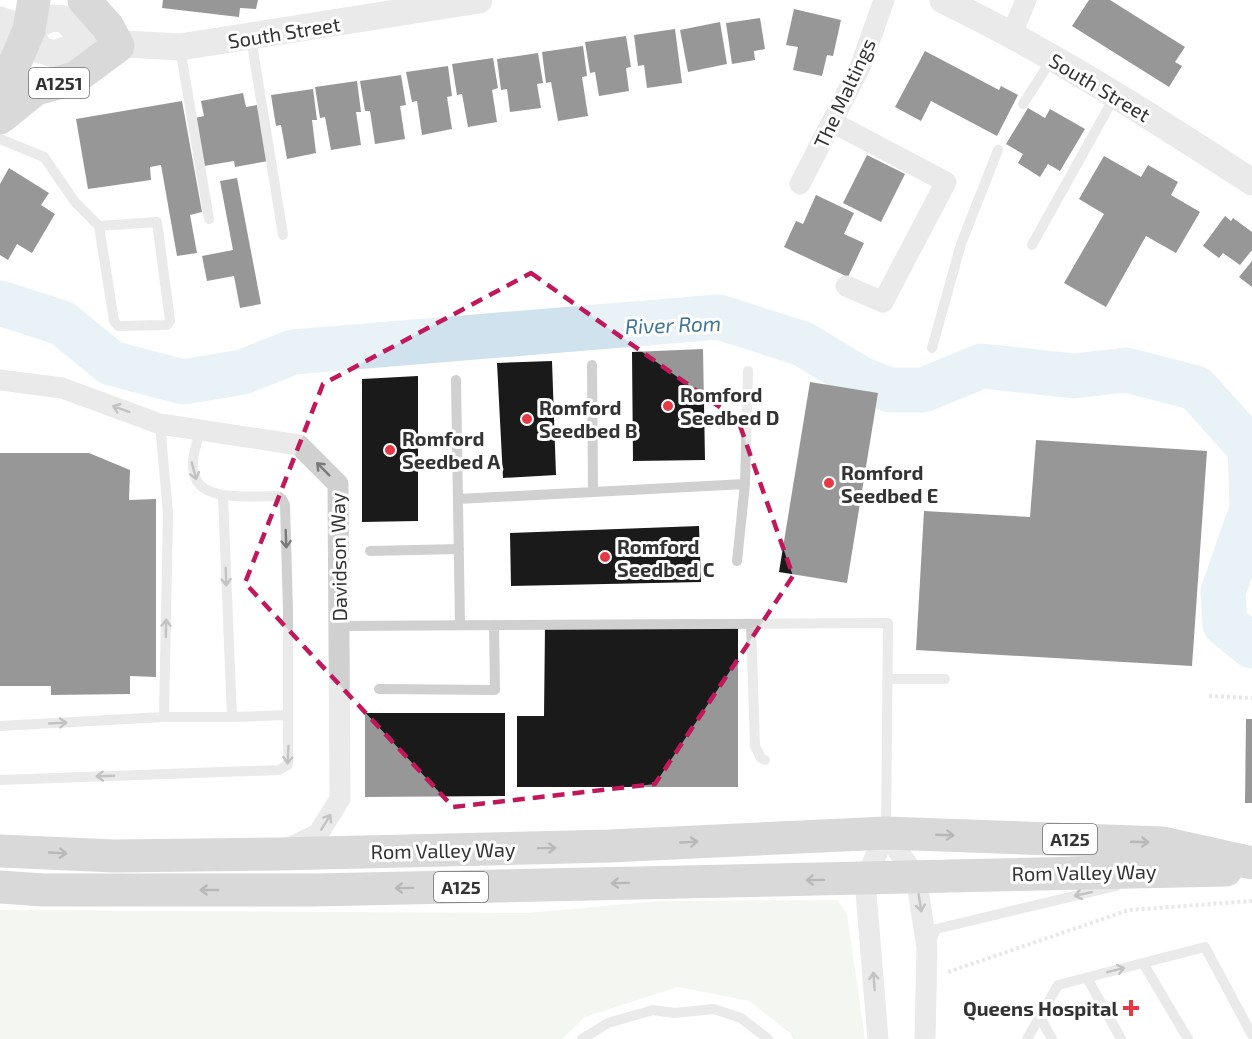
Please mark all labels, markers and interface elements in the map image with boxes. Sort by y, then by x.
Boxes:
street label: South Street [226,11,342,53]
street label: The Maltings [808,34,880,152]
street label: South Street [1045,48,1155,127]
road number: A1251 [29,68,89,98]
water label: River Rom [624,310,722,338]
place label: Romford Seedbed D [680,382,779,429]
place label: Romford Seedbed B [539,395,637,442]
marker: Romford Seedbed D [661,399,675,413]
one-way arrow [113,403,131,414]
marker: Romford Seedbed B [520,412,534,426]
place label: Romford Seedbed A [402,426,501,473]
marker: Romford Seedbed A [383,443,397,457]
place label: Romford Seedbed E [841,460,938,507]
one-way arrow [189,461,201,480]
one-way arrow [316,462,331,477]
marker: Romford Seedbed E [822,476,836,490]
street label: Davidson Way [325,492,351,622]
one-way arrow [280,528,291,548]
place label: Romford Seedbed C [617,534,715,581]
marker: Romford Seedbed C [598,550,612,564]
one-way arrow [221,566,232,586]
one-way arrow [160,618,172,638]
one-way arrow [48,717,68,728]
one-way arrow [283,744,294,764]
one-way arrow [95,771,115,782]
one-way arrow [320,814,332,831]
road number: A125 [1043,824,1097,854]
one-way arrow [934,829,954,841]
one-way arrow [1129,836,1149,847]
street label: Rom Valley Way [370,837,516,863]
one-way arrow [679,837,699,848]
one-way arrow [537,842,557,853]
one-way arrow [48,848,68,859]
street label: Rom Valley Way [1011,859,1157,885]
road number: A125 [434,872,488,902]
one-way arrow [806,875,826,886]
one-way arrow [611,878,631,889]
one-way arrow [395,882,415,894]
one-way arrow [200,884,220,896]
one-way arrow [1073,888,1092,900]
one-way arrow [915,893,926,913]
one-way arrow [1106,964,1125,976]
one-way arrow [868,971,879,991]
place label: Queens Hospital [963,996,1118,1021]
marker: Queens Hospital [1122,999,1140,1017]

